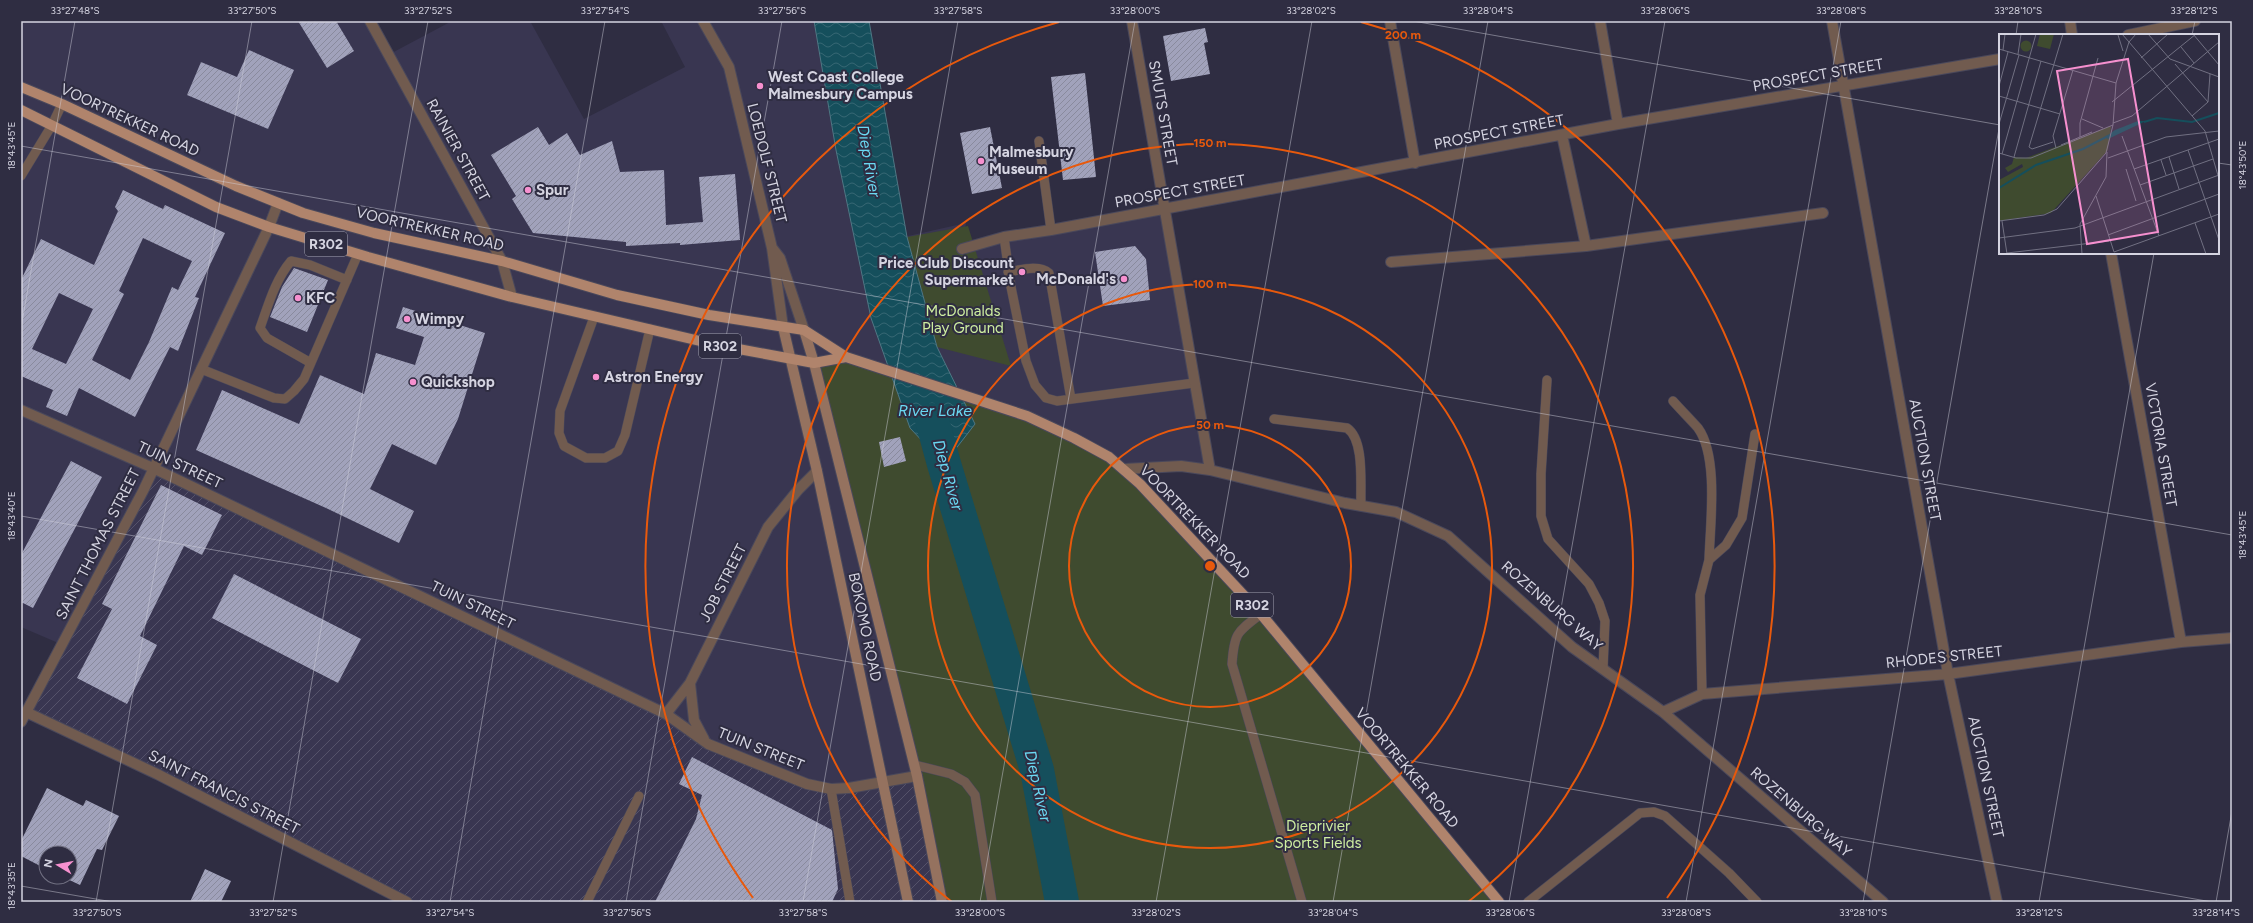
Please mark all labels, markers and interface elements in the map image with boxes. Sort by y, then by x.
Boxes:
text: 33°27'48"S [50,4,100,17]
text: 33°27'50"S [227,4,277,17]
text: 33°27'52"S [404,4,452,17]
text: 33°27'54"S [581,4,629,17]
text: 33°27'56"S [758,4,806,17]
text: 33°27'58"S [934,4,982,17]
text: 33°28'00"S [1110,4,1160,17]
text: 33°28'02"S [1286,4,1336,17]
text: 33°28'04"S [1463,4,1513,17]
text: 33°28'06"S [1640,4,1690,17]
text: 33°28'08"S [1816,4,1866,17]
text: 33°28'10"S [1994,4,2042,17]
text: 33°28'12"S [2170,4,2218,17]
text: 200 m [1385,28,1421,42]
inset map [1999,34,2219,254]
street label: PROSPECT STREET [1751,55,1885,95]
street label: SMUTS STREET [1145,59,1181,168]
place label: West Coast College Malmesbury Campus [768,68,913,103]
street label: VOORTREKKER ROAD [58,80,202,160]
marker: West Coast College Malmesbury Campus [755,81,765,91]
street label: RAINIER STREET [422,96,494,205]
street label: LOEDOLF STREET [743,101,791,225]
street label: PROSPECT STREET [1432,110,1566,153]
text: 18°43'45"E [5,122,18,170]
water label: Diep River [853,123,885,199]
text: 150 m [1193,136,1227,150]
text: 18°43'50"E [2236,140,2249,189]
place label: Malmesbury Museum [989,143,1074,178]
marker: Malmesbury Museum [976,156,986,166]
street label: PROSPECT STREET [1113,171,1247,211]
place label: Spur [536,181,569,199]
marker: Spur [523,185,533,195]
street label: VOORTREKKER ROAD [354,203,506,255]
road number: R302 [305,232,347,256]
place label: Price Club Discount Supermarket [878,254,1014,289]
marker: Price Club Discount Supermarket [1017,267,1027,277]
place label: McDonald's [1036,270,1116,288]
marker: McDonald's [1119,274,1129,284]
text: 100 m [1193,277,1227,291]
place label: KFC [306,289,335,307]
marker: KFC [293,293,303,303]
park label: McDonalds Play Ground [922,302,1004,337]
place label: Wimpy [415,310,464,328]
marker: Wimpy [402,314,412,324]
road number: R302 [699,334,741,358]
place label: Astron Energy [604,368,704,386]
marker: Astron Energy [591,372,601,382]
place label: Quickshop [421,373,495,391]
marker: Quickshop [408,377,418,387]
street label: VICTORIA STREET [2141,382,2181,509]
street label: AUCTION STREET [1905,397,1945,523]
water label: River Lake [898,401,972,420]
text: 50 m [1196,418,1224,432]
water label: Diep River [929,437,967,513]
street label: TUIN STREET [135,438,226,493]
street label: VOORTREKKER ROAD [1136,461,1254,583]
street label: SAINT THOMAS STREET [52,465,144,622]
text: 18°43'40"E [5,491,18,541]
text: 18°43'45"E [2236,511,2249,559]
street label: JOB STREET [696,540,751,625]
street label: ROZENBURG WAY [1498,557,1606,655]
centre of rings [1203,559,1217,573]
street label: BOKOMO ROAD [845,571,885,683]
street label: TUIN STREET [428,577,519,633]
road number: R302 [1231,593,1273,617]
street label: RHODES STREET [1885,642,2004,672]
street label: VOORTREKKER ROAD [1351,704,1463,832]
street label: AUCTION STREET [1964,715,2008,840]
street label: TUIN STREET [715,724,807,775]
street label: SAINT FRANCIS STREET [145,746,303,838]
water label: Diep River [1021,748,1056,824]
street label: ROZENBURG WAY [1747,763,1855,861]
park label: Dieprivier Sports Fields [1274,817,1362,852]
north arrow [38,845,78,885]
text: N [42,858,56,869]
text: 18°43'35"E [5,862,18,910]
text: 33°27'50"S [72,906,122,919]
text: 33°27'52"S [249,906,297,919]
text: 33°27'54"S [426,906,474,919]
text: 33°27'56"S [603,906,651,919]
text: 33°27'58"S [779,906,827,919]
text: 33°28'00"S [955,906,1005,919]
text: 33°28'02"S [1131,906,1181,919]
text: 33°28'04"S [1308,906,1358,919]
text: 33°28'06"S [1485,906,1535,919]
text: 33°28'08"S [1661,906,1711,919]
text: 33°28'10"S [1839,906,1887,919]
text: 33°28'12"S [2015,906,2063,919]
text: 33°28'14"S [2192,906,2240,919]

